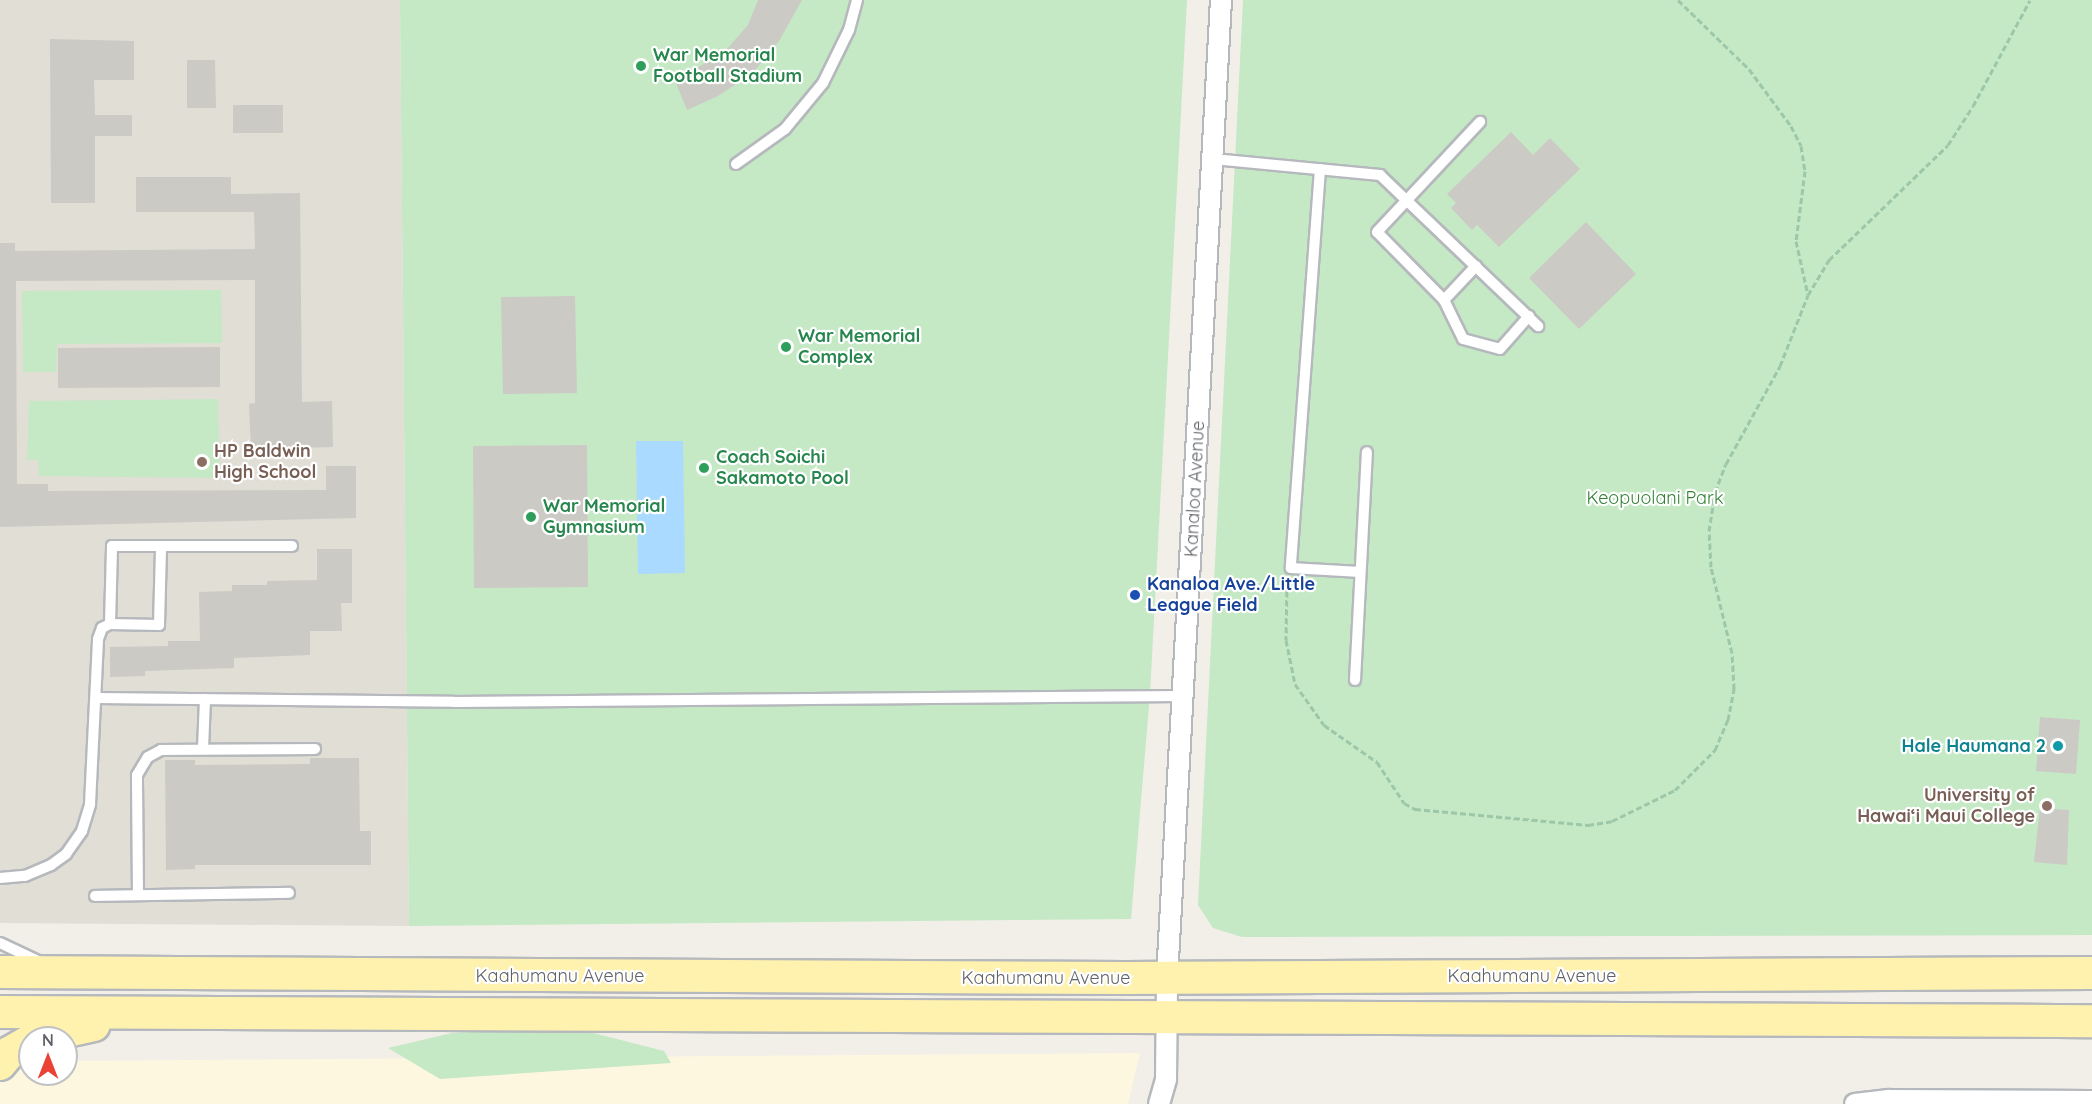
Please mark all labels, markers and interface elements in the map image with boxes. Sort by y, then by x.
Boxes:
place label: War Memorial Football Stadium [653,45,802,88]
marker: War Memorial Football Stadium [634,59,648,73]
place label: War Memorial Complex [798,326,920,368]
marker: War Memorial Complex [779,340,793,354]
street label: Kanaloa Avenue [1181,420,1209,558]
place label: HP Baldwin High School [214,441,316,484]
place label: Coach Soichi Sakamoto Pool [716,447,849,490]
marker: HP Baldwin High School [195,455,209,469]
marker: Coach Soichi Sakamoto Pool [697,461,711,475]
park label: Keopuolani Park [1586,487,1724,509]
place label: War Memorial Gymnasium [543,496,665,538]
marker: War Memorial Gymnasium [524,510,538,524]
place label: Kanaloa Ave./Little League Field [1147,574,1315,616]
marker: Kanaloa Ave./Little League Field [1128,588,1142,602]
place label: Hale Haumana 2 [1902,735,2046,757]
marker: Hale Haumana 2 [2051,739,2065,753]
place label: University of Hawai‘i Maui College [1857,785,2035,828]
marker: University of Hawai‘i Maui College [2040,799,2054,813]
street label: Kaahumanu Avenue [475,965,645,987]
street label: Kaahumanu Avenue [1447,965,1617,987]
street label: Kaahumanu Avenue [961,967,1131,989]
north arrow [18,1026,78,1086]
text: N [42,1030,54,1050]

